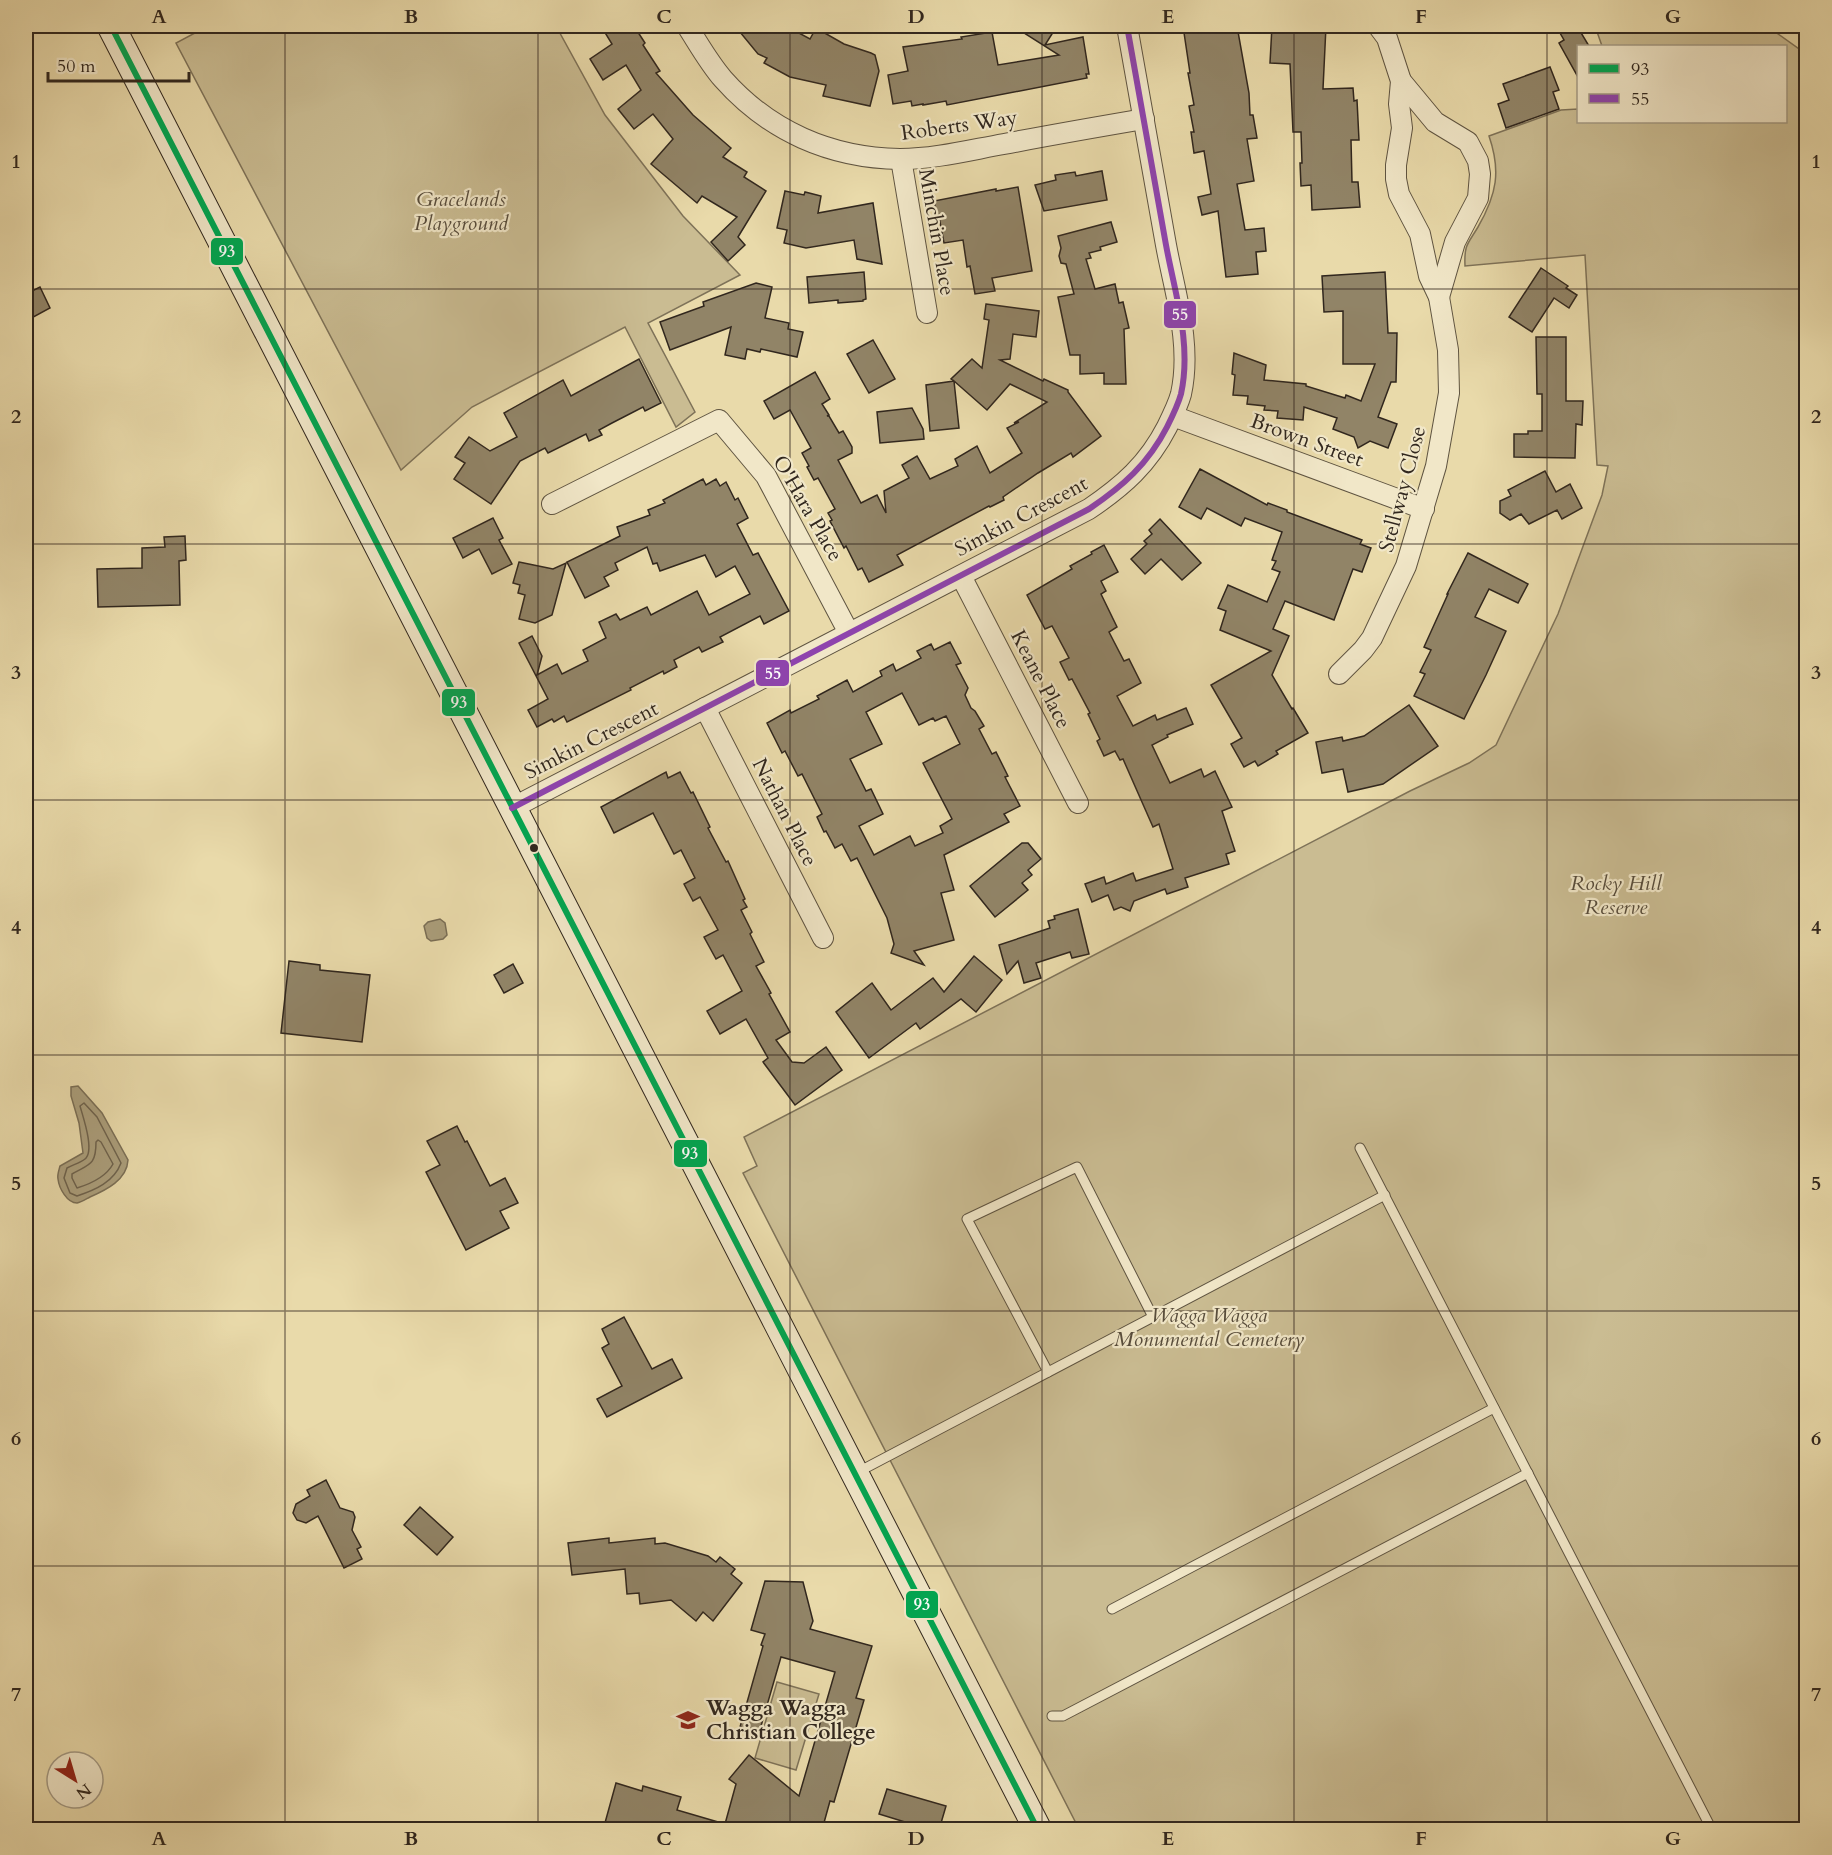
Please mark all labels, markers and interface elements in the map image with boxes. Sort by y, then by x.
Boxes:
text: A [151,3,167,30]
text: B [404,3,418,30]
text: C [656,3,672,30]
text: D [907,3,925,30]
text: E [1162,3,1174,30]
text: F [1415,3,1427,30]
text: G [1665,3,1681,30]
scale bar [48,45,189,83]
legend [1577,45,1787,123]
text: 50 m [57,54,96,79]
text: 93 [1631,57,1649,82]
text: 55 [1631,87,1649,112]
street label: Roberts Way [899,103,1019,148]
text: 1 [11,148,21,175]
text: 1 [1811,148,1821,175]
street label: Minchin Place [911,166,962,298]
park label: Gracelands Playground [414,185,509,238]
line badge: 93 [210,237,244,266]
text: 93 [219,241,235,263]
line badge: 55 [1163,300,1197,329]
text: 55 [1172,304,1188,326]
text: 2 [11,403,21,430]
text: 2 [1811,403,1821,430]
street label: Brown Street [1246,407,1368,474]
street label: Stellway Close [1372,423,1433,555]
street label: O'Hara Place [766,450,850,567]
street label: Simkin Crescent [950,469,1093,564]
street label: Keane Place [1003,625,1078,734]
text: 3 [11,659,21,686]
line badge: 55 [755,659,790,687]
text: 3 [1811,659,1821,686]
text: 55 [765,663,781,685]
line badge: 93 [441,688,476,717]
text: 93 [451,692,467,714]
street label: Simkin Crescent [519,694,664,787]
street label: Nathan Place [745,753,824,871]
unlabelled marker [528,842,540,854]
park label: Rocky Hill Reserve [1570,869,1663,922]
text: 4 [11,914,21,941]
text: 4 [1811,914,1821,941]
line badge: 93 [673,1139,708,1168]
text: 93 [682,1143,698,1165]
text: 5 [11,1170,21,1197]
text: 5 [1811,1170,1821,1197]
park label: Wagga Wagga Monumental Cemetery [1114,1301,1304,1354]
text: 6 [11,1425,21,1452]
text: 6 [1811,1425,1821,1452]
line badge: 93 [905,1590,939,1619]
text: 93 [914,1594,930,1616]
text: 7 [11,1681,21,1708]
text: 7 [1811,1681,1821,1708]
place label: Wagga Wagga Christian College [705,1694,876,1747]
school or university icon: Wagga Wagga Christian College [675,1707,701,1733]
north arrow [45,1750,105,1810]
text: N [71,1778,96,1804]
text: A [151,1825,167,1852]
text: B [404,1825,418,1852]
text: C [656,1825,672,1852]
text: D [907,1825,925,1852]
text: E [1162,1825,1174,1852]
text: F [1415,1825,1427,1852]
text: G [1665,1825,1681,1852]

